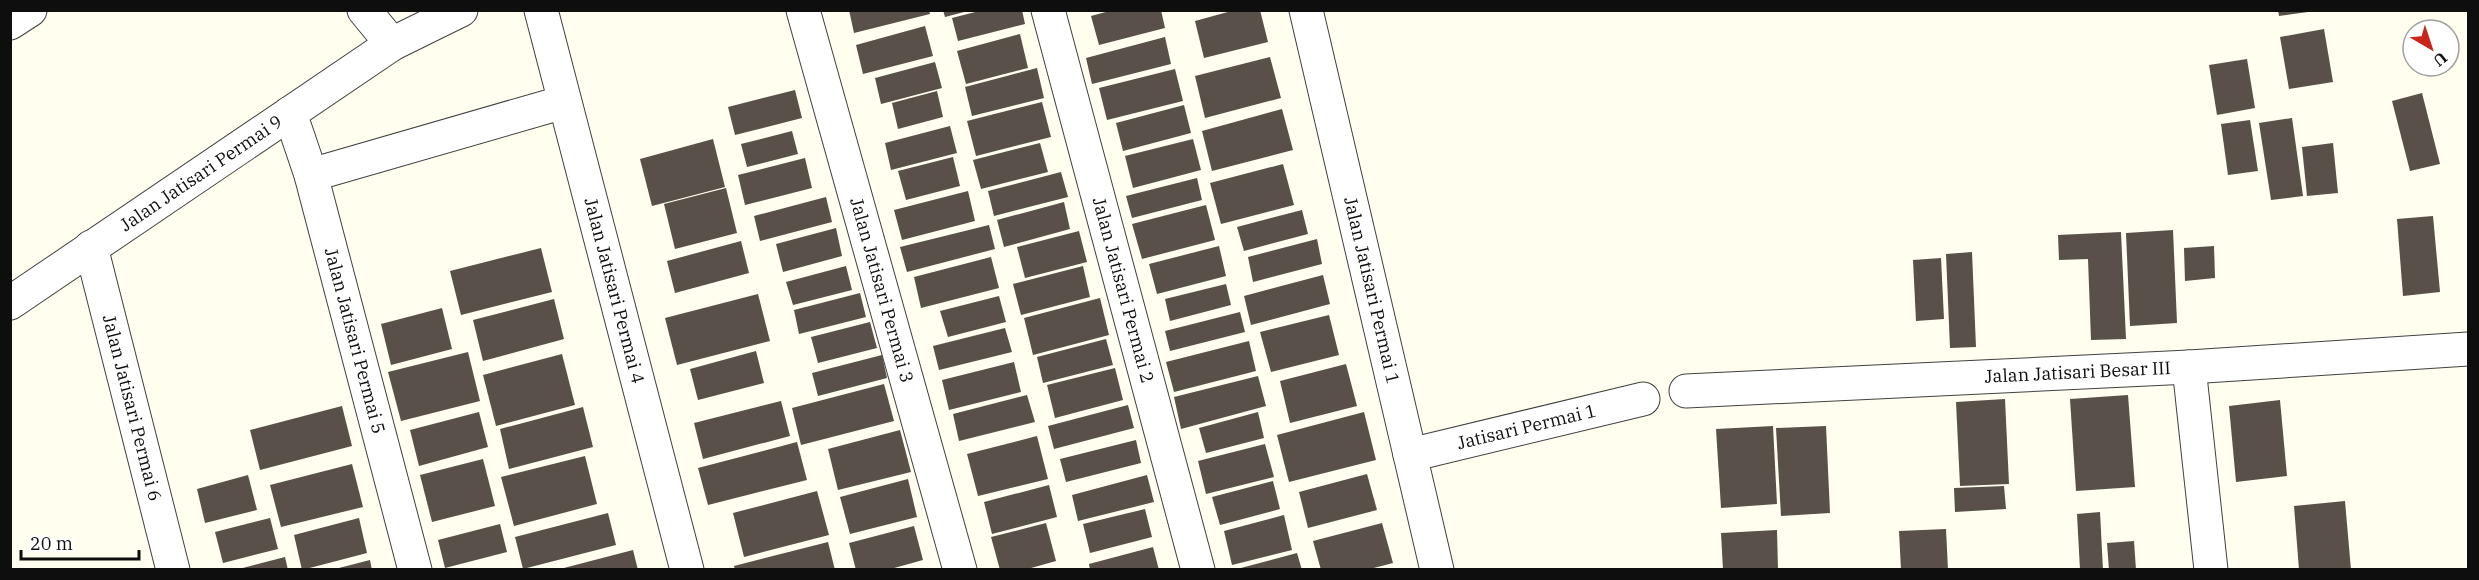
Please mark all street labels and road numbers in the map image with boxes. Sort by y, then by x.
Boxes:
street label: Jalan Jatisari Permai 9 [115,110,287,236]
street label: Jalan Jatisari Permai 4 [579,195,650,386]
street label: Jalan Jatisari Permai 3 [845,195,919,385]
street label: Jalan Jatisari Permai 2 [1088,195,1159,385]
street label: Jalan Jatisari Permai 1 [1339,195,1405,386]
street label: Jalan Jatisari Permai 5 [320,245,391,436]
street label: Jalan Jatisari Permai 6 [98,312,167,503]
street label: Jalan Jatisari Besar III [1984,356,2171,388]
street label: Jatisari Permai 1 [1455,399,1599,454]

